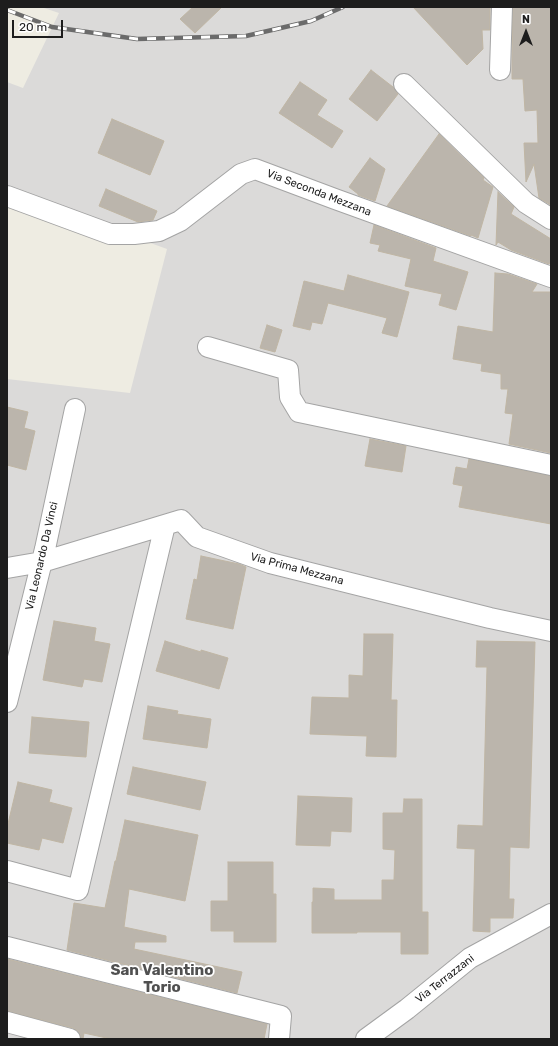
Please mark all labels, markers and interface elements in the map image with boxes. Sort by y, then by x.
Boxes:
scale bar [14,12,65,38]
north arrow [506,12,546,52]
text: N [522,13,530,26]
text: 20 m [19,20,47,34]
street label: Via Seconda Mezzana [265,167,373,219]
street label: Via Leonardo Da Vinci [23,500,61,612]
street label: Via Prima Mezzana [249,550,345,588]
street label: Via Terrazzani [413,952,477,1006]
district label: San Valentino Torio [111,962,213,997]

